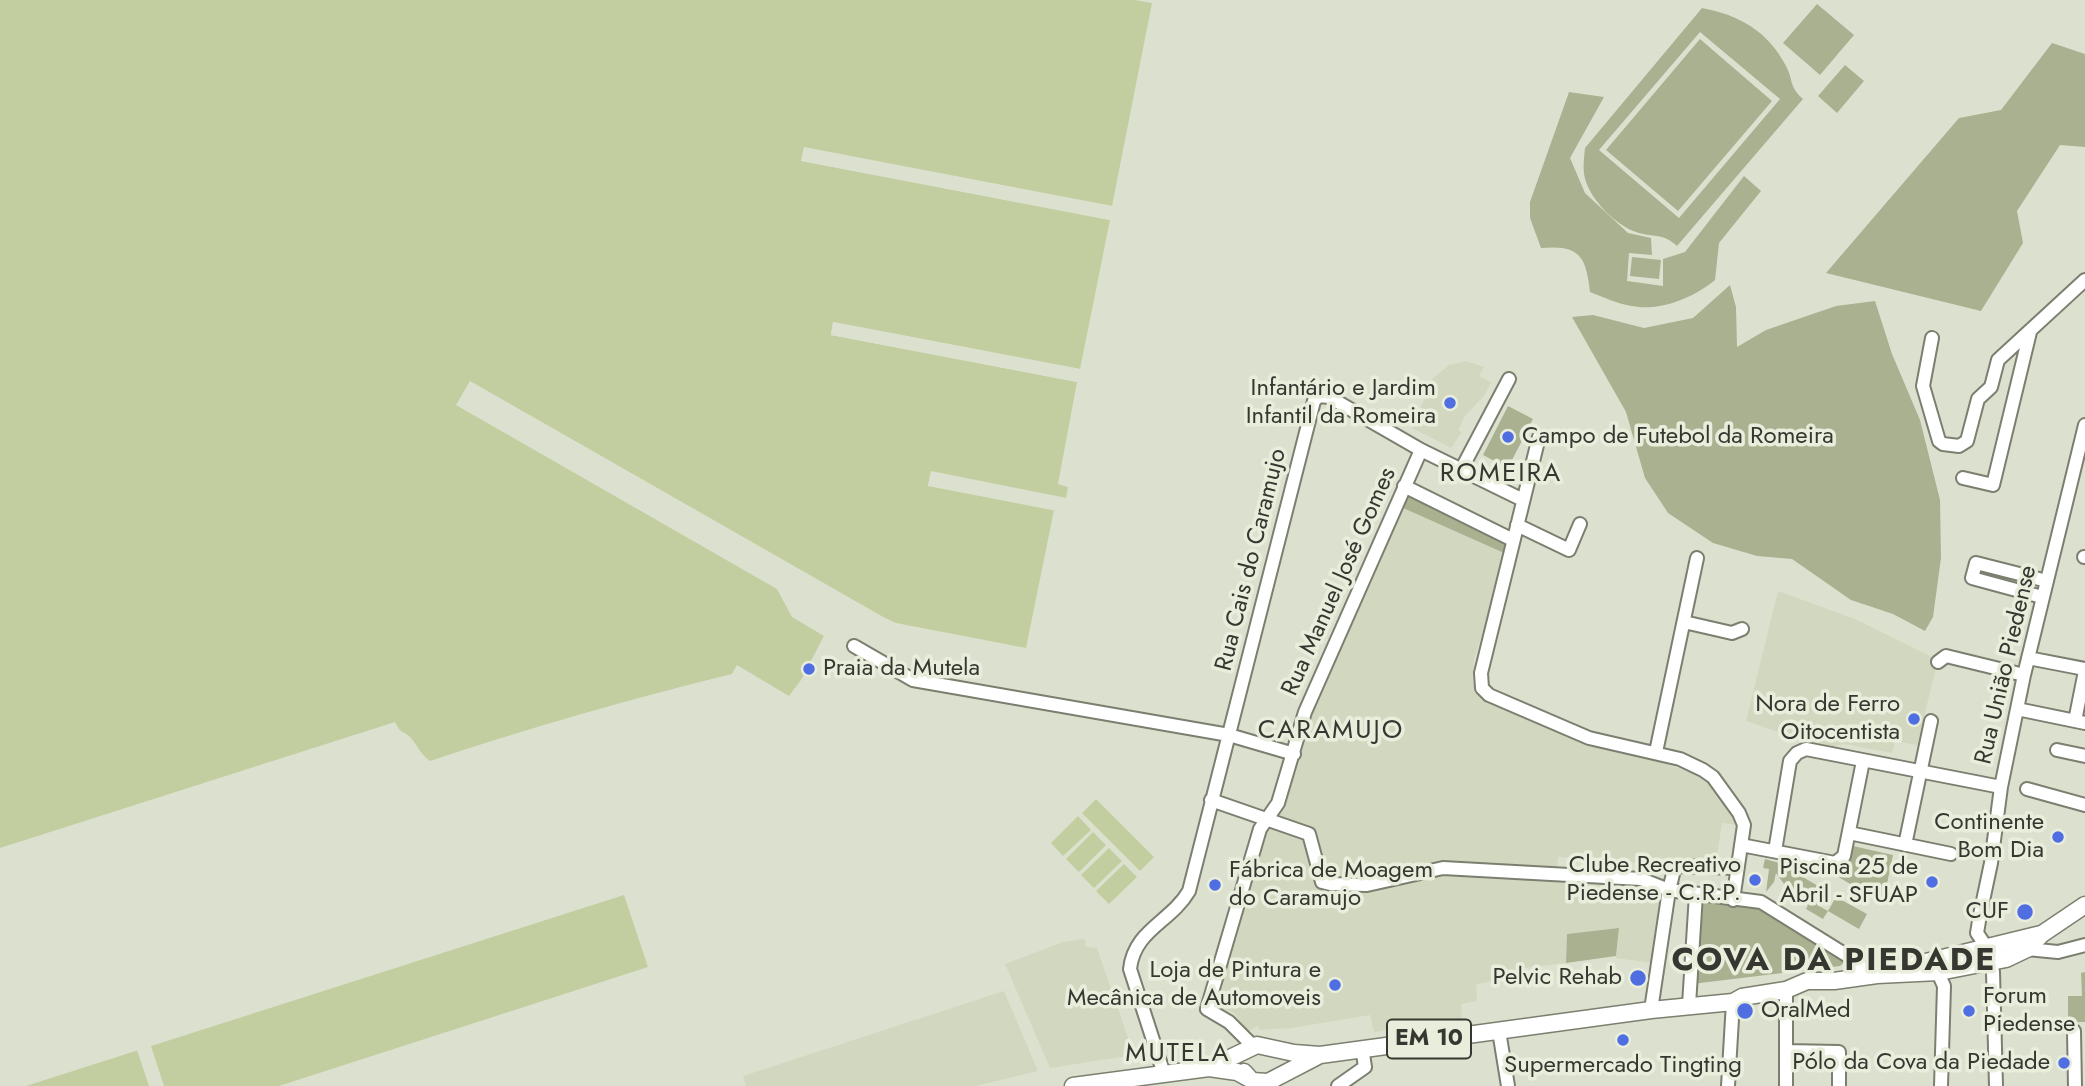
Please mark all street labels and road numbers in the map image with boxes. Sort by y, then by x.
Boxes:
street label: Rua Cais do Caramujo [1210,446,1294,674]
street label: Rua Manuel José Gomes [1277,464,1403,700]
street label: Rua União Piedense [1970,563,2044,767]
road number: EM 10 [1387,1020,1471,1058]

